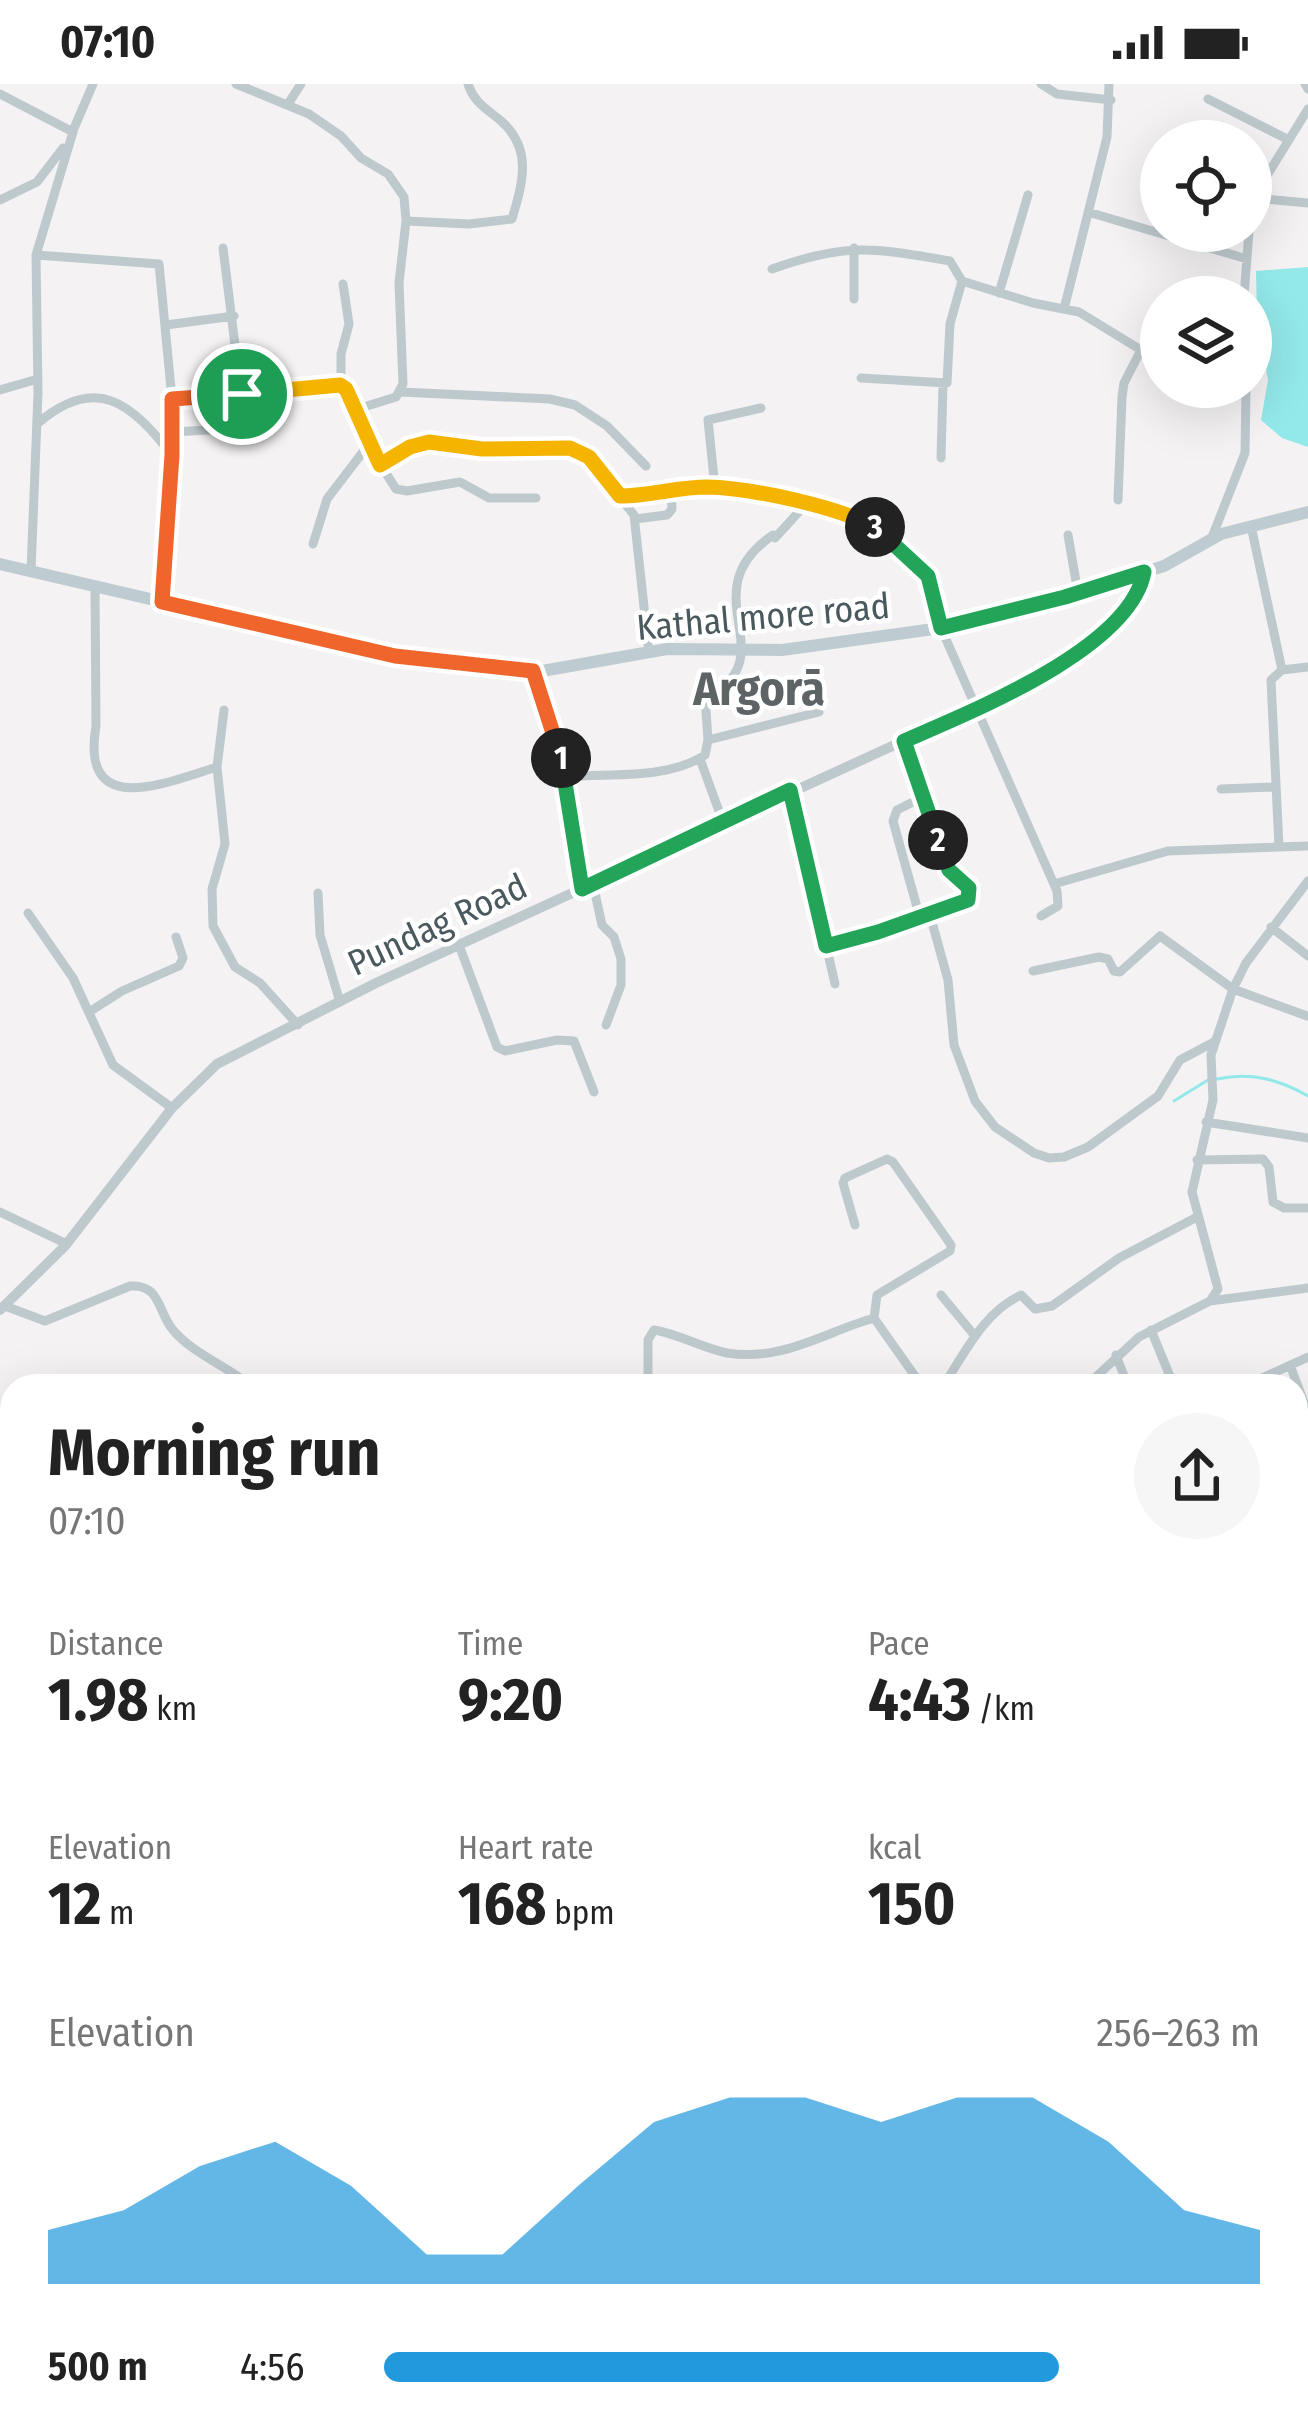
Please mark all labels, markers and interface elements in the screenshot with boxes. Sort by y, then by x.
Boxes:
text: 07:10 [60,15,155,69]
map controls [1140,120,1272,408]
button: locate [1140,120,1272,252]
button: layers [1140,276,1272,408]
pin [191,343,293,445]
icon: arrive [209,361,275,427]
pin: 3 [845,497,905,557]
text: 3 [867,507,883,547]
street label: Kathal more road [635,584,891,650]
district label: Argorā [692,660,825,718]
pin: 1 [531,728,591,788]
text: 1 [554,738,568,778]
pin: 2 [908,810,968,870]
text: 2 [930,820,946,860]
street label: Pundag Road [341,864,534,985]
text: Morning run [48,1413,381,1492]
button: share [1134,1413,1260,1539]
text: 07:10 [48,1498,126,1544]
text: Distance [48,1624,164,1664]
text: Time [458,1624,523,1664]
text: Pace [868,1624,930,1664]
text: 1.98 [48,1664,149,1736]
text: 9:20 [458,1664,563,1736]
text: 4:43 [868,1664,971,1736]
text: km [149,1689,197,1729]
text: /km [971,1689,1035,1729]
text: Elevation [48,1828,172,1868]
text: Heart rate [458,1828,594,1868]
text: kcal [868,1828,921,1868]
text: 12 [48,1868,101,1940]
text: 168 [458,1868,546,1940]
text: 150 [868,1868,956,1940]
text: m [101,1893,134,1933]
text: bpm [546,1893,615,1933]
text: Elevation [48,2010,195,2056]
text: 256–263 m [1097,2010,1260,2056]
text: 500 m [48,2344,148,2390]
text: 4:56 [240,2344,305,2390]

